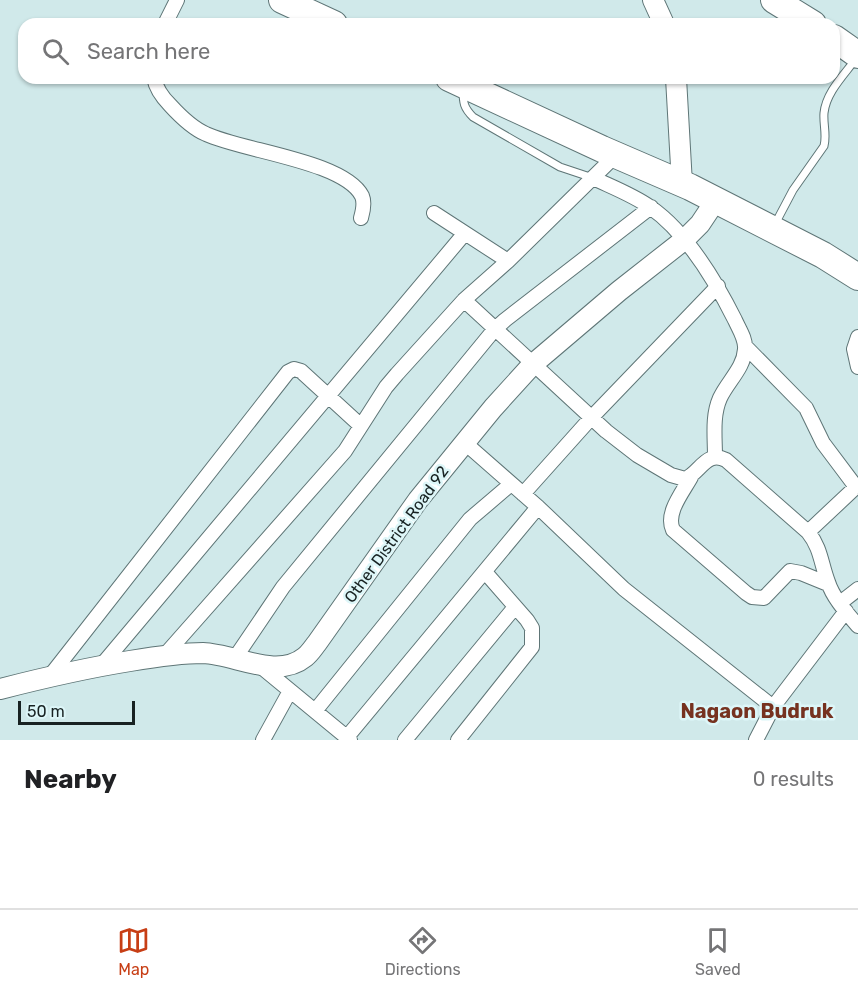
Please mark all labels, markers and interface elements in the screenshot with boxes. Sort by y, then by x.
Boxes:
search box [18,18,840,84]
icon: search [39,35,72,68]
text: Search here [87,38,210,65]
street label: Other District Road 92 [340,462,452,606]
scale bar [18,698,135,726]
district label: Nagaon Budruk [680,699,834,723]
text: 50 m [27,702,65,721]
text: Nearby [24,764,117,795]
text: 0 results [753,767,834,791]
tab: Map [117,924,150,979]
tab: Directions [385,924,461,979]
tab: Saved [695,924,741,979]

